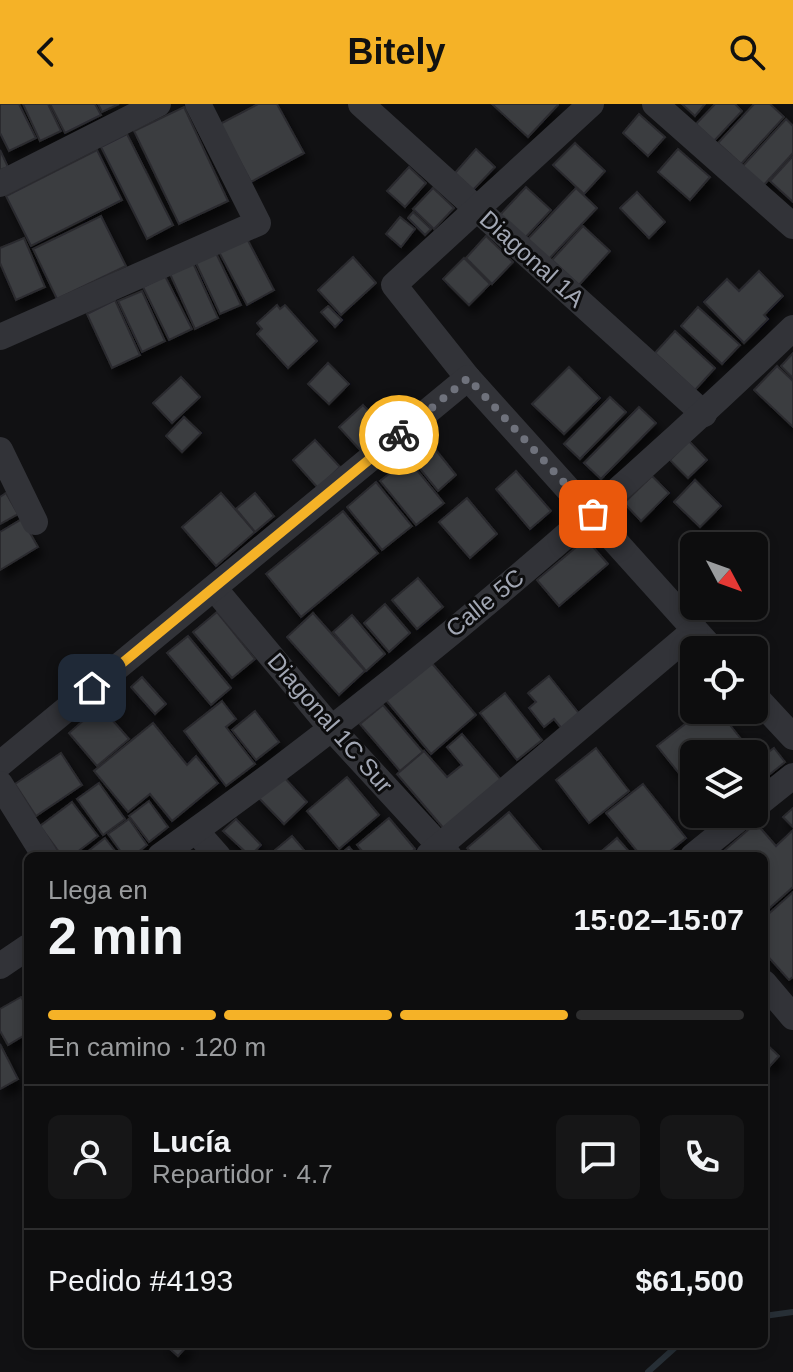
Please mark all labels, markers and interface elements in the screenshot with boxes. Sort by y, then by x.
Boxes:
icon: back [24,30,68,74]
icon: search [725,30,769,74]
text: Bitely [347,31,446,72]
street label: Diagonal 1A [475,205,590,312]
courier [359,395,439,475]
icon: bike [377,413,421,457]
pin [559,480,627,548]
icon: bag [571,492,615,536]
north arrow [680,532,768,620]
map controls [680,532,768,828]
street label: Calle 5C [440,563,529,642]
button: locate [680,636,768,724]
street label: Diagonal 1C Sur [262,647,398,798]
pin [58,654,126,722]
icon: home [70,666,114,710]
button: layers [680,740,768,828]
text: Llega en [48,875,148,905]
text: 15:02–15:07 [574,903,744,936]
text: 2 min [48,907,184,965]
text: En camino · 120 m [48,1032,266,1062]
button: person [48,1115,132,1199]
button: chat [556,1115,640,1199]
button: phone [660,1115,744,1199]
text: Lucía [152,1125,230,1158]
text: Repartidor · 4.7 [152,1159,333,1189]
text: Pedido #4193 [48,1264,233,1297]
text: $61,500 [636,1264,744,1297]

